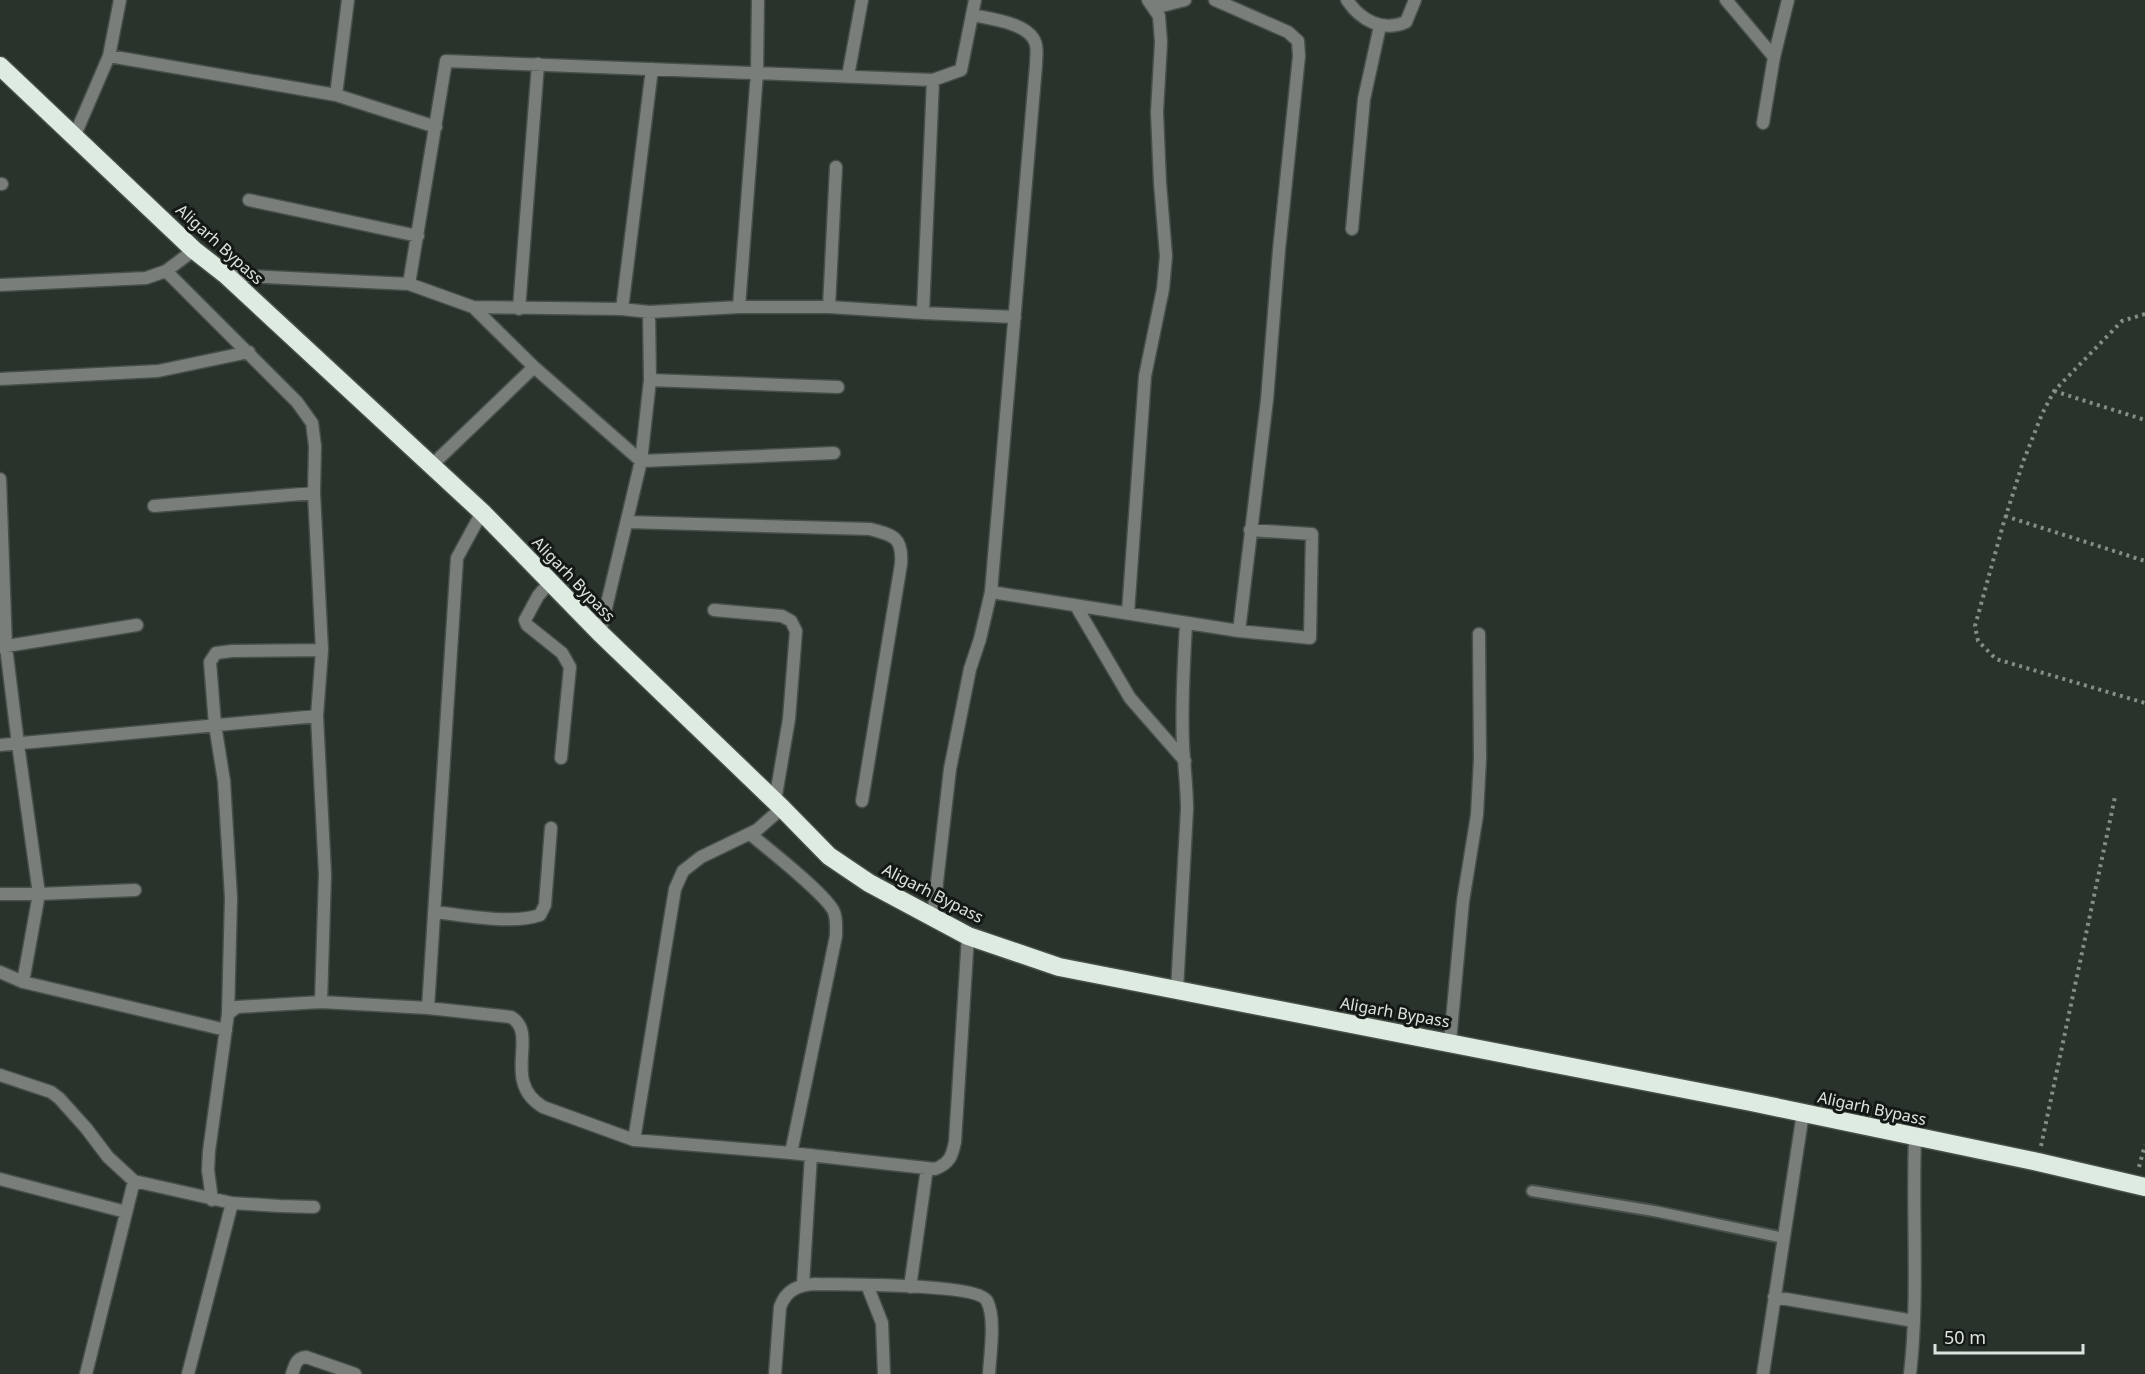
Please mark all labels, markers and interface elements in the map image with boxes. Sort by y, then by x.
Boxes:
street label: Aligarh Bypass [172,199,268,289]
street label: Aligarh Bypass [528,532,620,626]
street label: Aligarh Bypass [879,858,987,928]
street label: Aligarh Bypass [1339,992,1451,1032]
street label: Aligarh Bypass [1816,1086,1928,1130]
scale bar [1935,1317,2084,1355]
text: 50 m [1944,1325,1986,1349]

